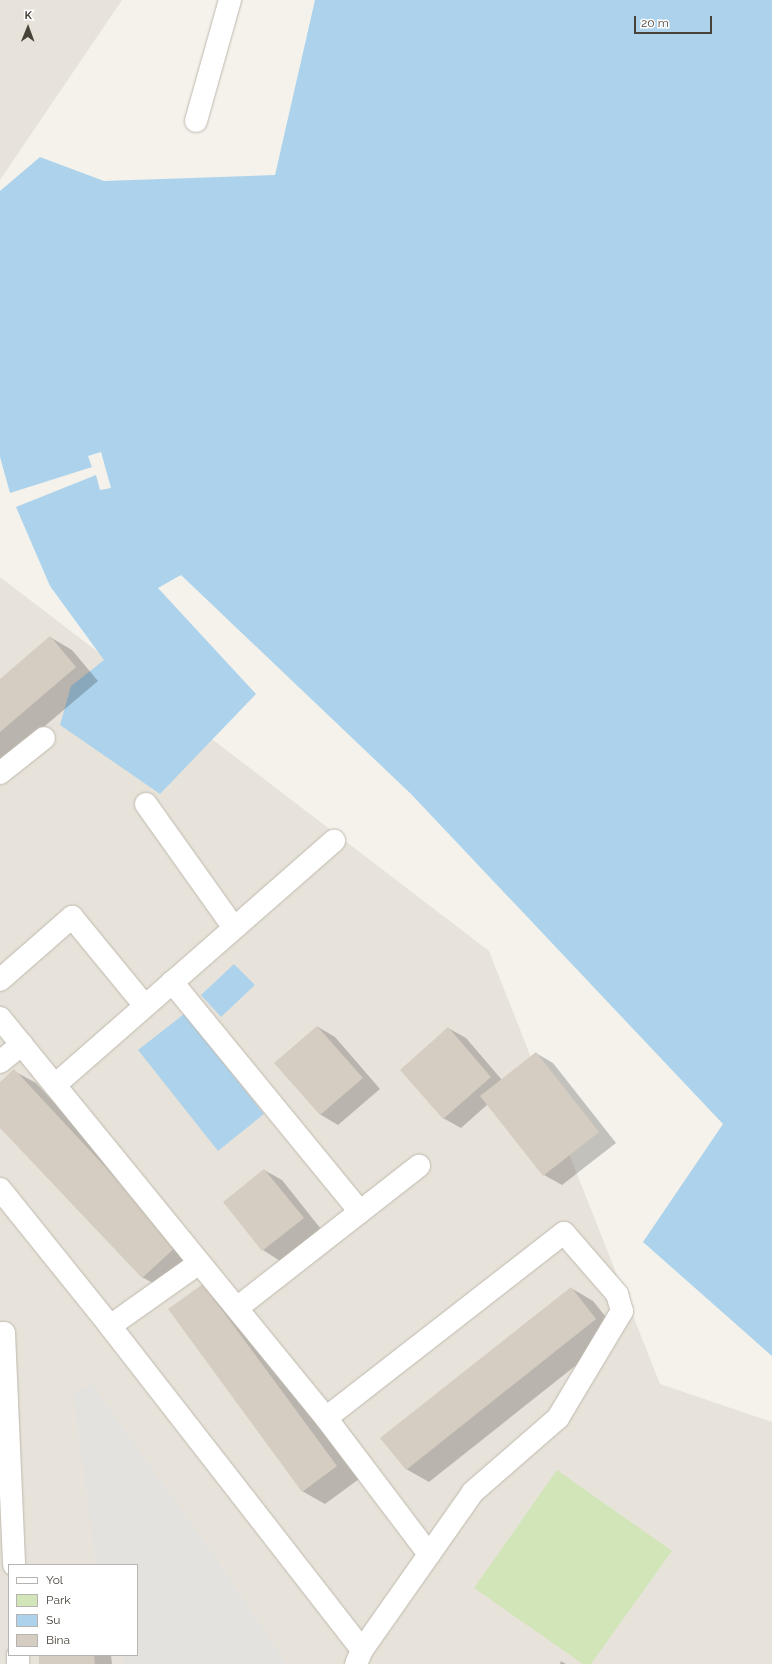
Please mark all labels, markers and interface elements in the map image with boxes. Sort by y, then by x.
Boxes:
north arrow [8,8,48,48]
scale bar [636,8,714,34]
text: K [24,9,32,22]
text: 20 m [641,16,669,30]
legend [8,1564,138,1656]
text: Yol [46,1573,63,1587]
text: Park [46,1593,71,1607]
text: Su [46,1613,60,1627]
text: Bina [46,1633,70,1647]

